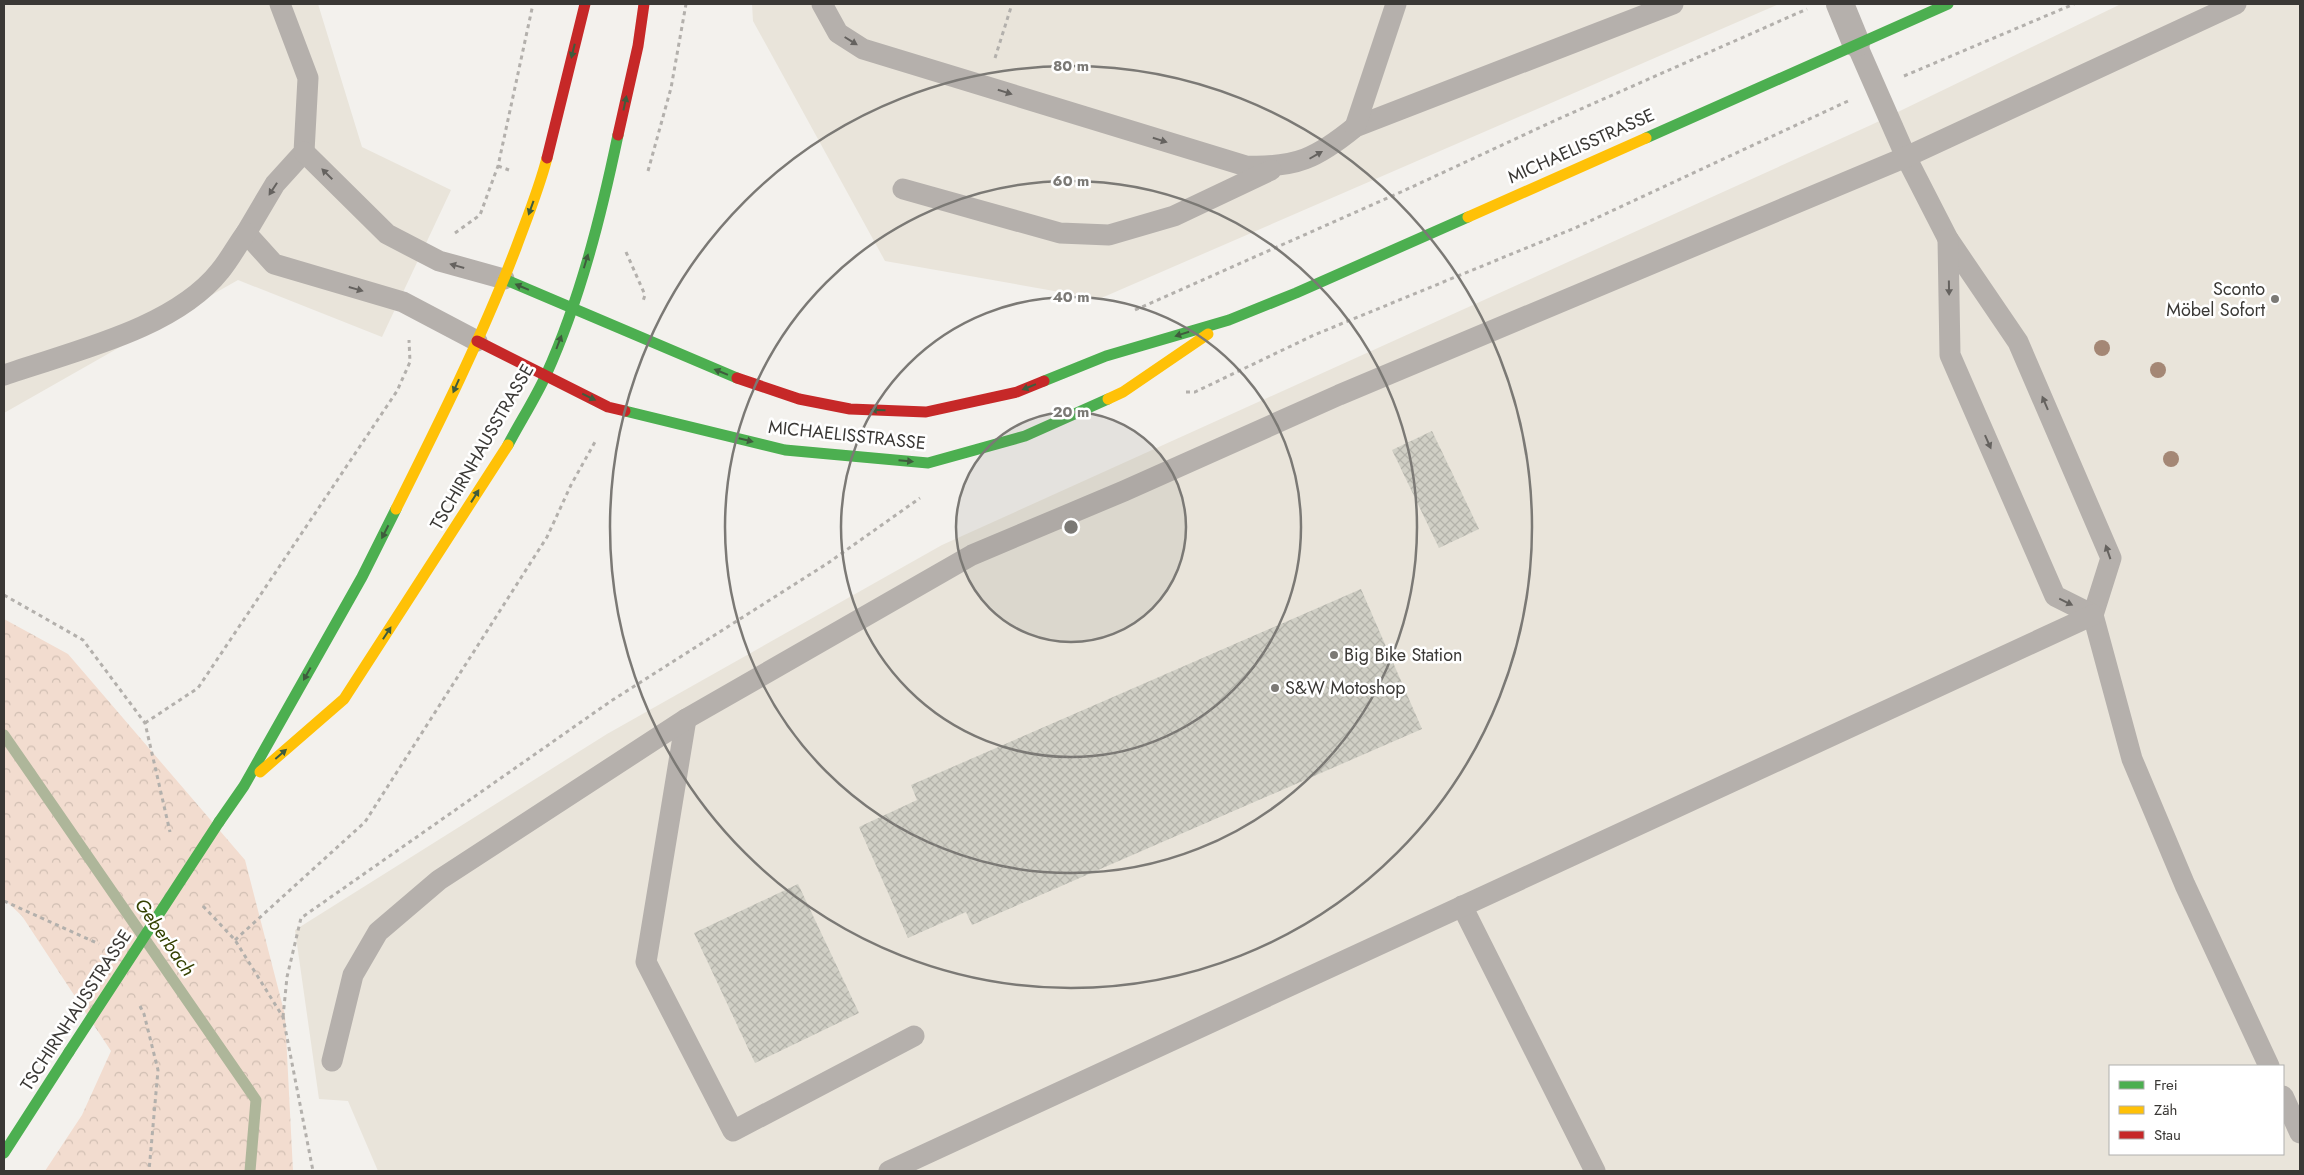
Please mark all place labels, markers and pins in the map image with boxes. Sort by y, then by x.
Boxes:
place label: Sconto Möbel Sofort [2166,276,2266,323]
marker: Sconto Möbel Sofort [2269,293,2281,305]
centre of rings [1062,518,1080,536]
place label: Big Bike Station [1344,642,1463,668]
marker: Big Bike Station [1328,649,1340,661]
place label: S&W Motoshop [1285,675,1406,701]
marker: S&W Motoshop [1269,682,1281,694]

